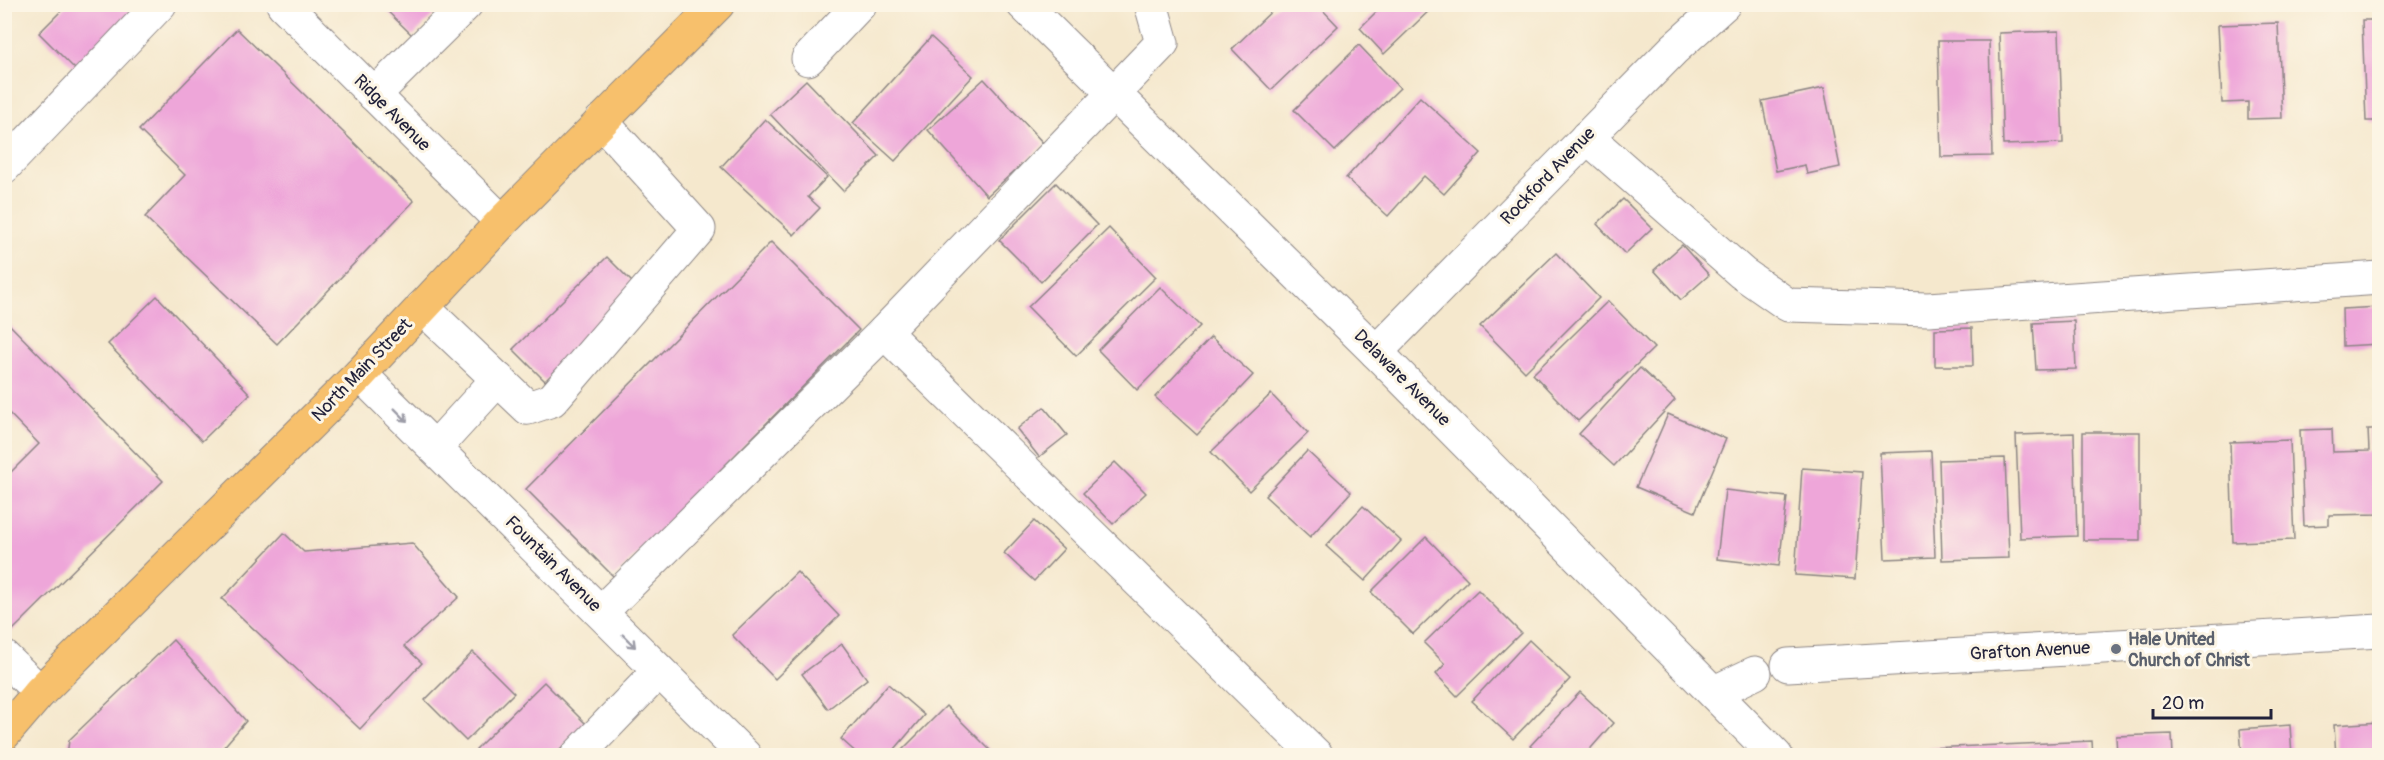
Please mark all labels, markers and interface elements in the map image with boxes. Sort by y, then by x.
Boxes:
street label: Ridge Avenue [349,70,435,156]
street label: Rockford Avenue [1496,122,1600,230]
street label: North Main Street [307,313,418,427]
street label: Delaware Avenue [1349,325,1455,431]
one-way arrow [394,408,409,422]
street label: Fountain Avenue [500,511,606,617]
place label: Hale United Church of Christ [2128,628,2251,672]
one-way arrow [622,633,637,648]
street label: Grafton Avenue [1969,636,2091,666]
marker: Hale United Church of Christ [2109,642,2123,656]
scale bar [2153,682,2272,720]
text: 20 m [2162,692,2204,715]

